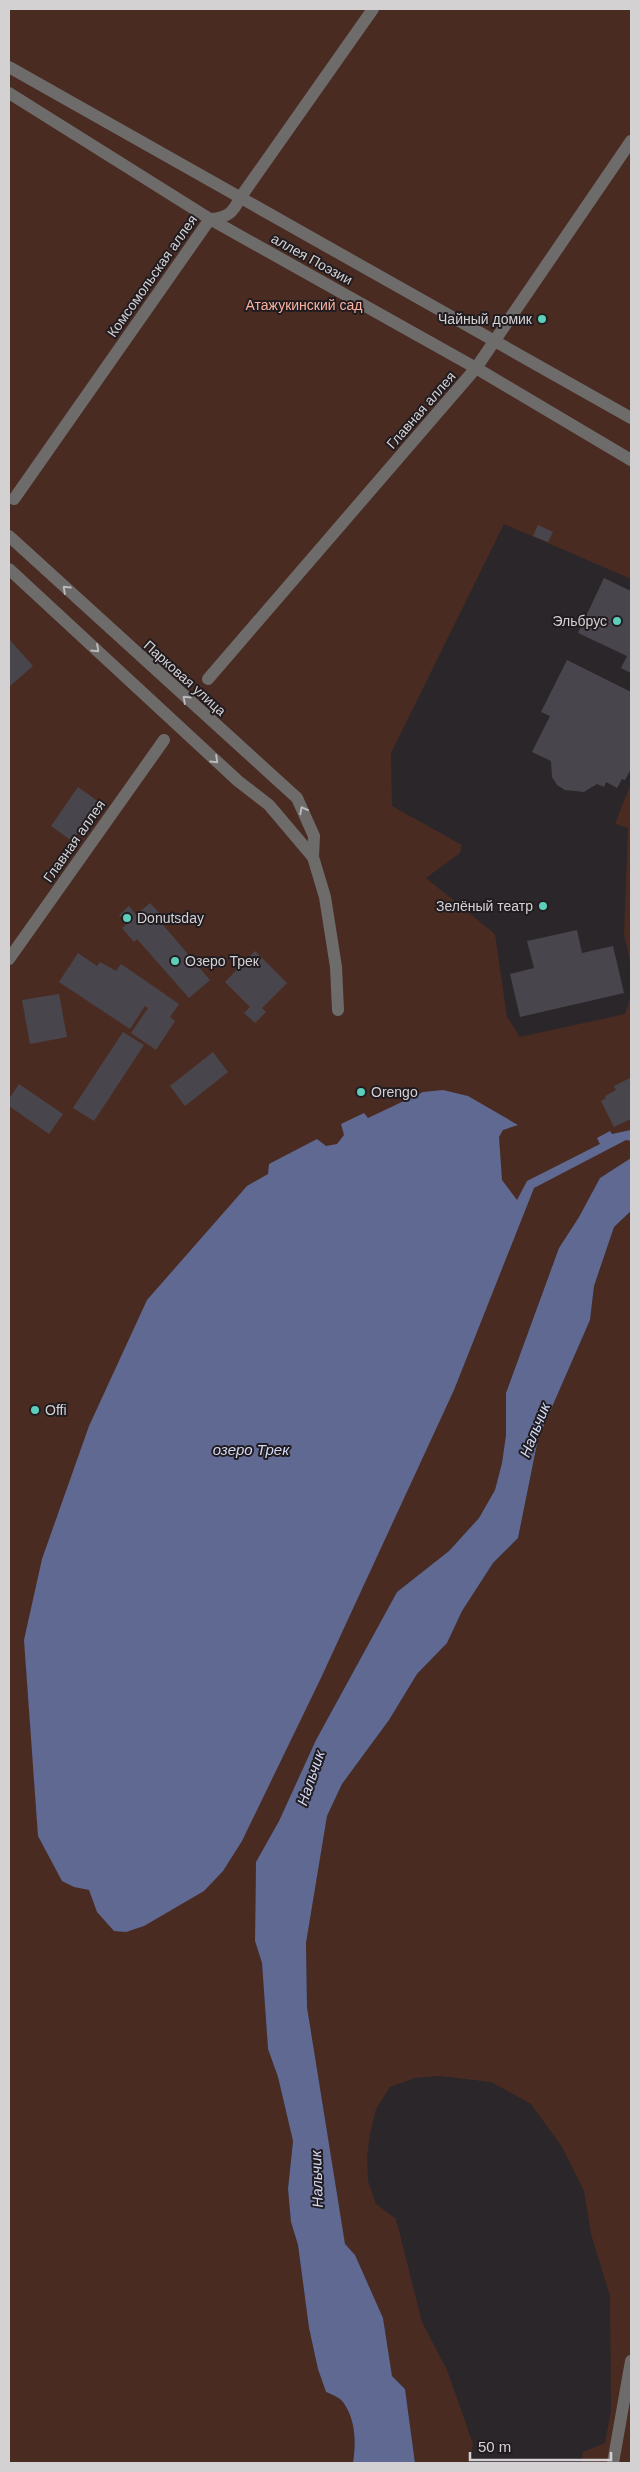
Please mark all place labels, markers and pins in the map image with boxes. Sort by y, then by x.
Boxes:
place label: Чайный домик [438,311,533,327]
marker: Чайный домик [536,313,548,325]
place label: Эльбрус [552,613,607,629]
marker: Эльбрус [611,615,623,627]
place label: Зелёный театр [436,898,533,914]
marker: Зелёный театр [537,900,549,912]
place label: Donutsday [137,910,204,926]
marker: Donutsday [121,912,133,924]
place label: Озеро Трек [185,953,260,969]
marker: Озеро Трек [169,955,181,967]
place label: Orengo [371,1084,418,1100]
marker: Orengo [355,1086,367,1098]
place label: Offi [45,1402,67,1418]
marker: Offi [29,1404,41,1416]

